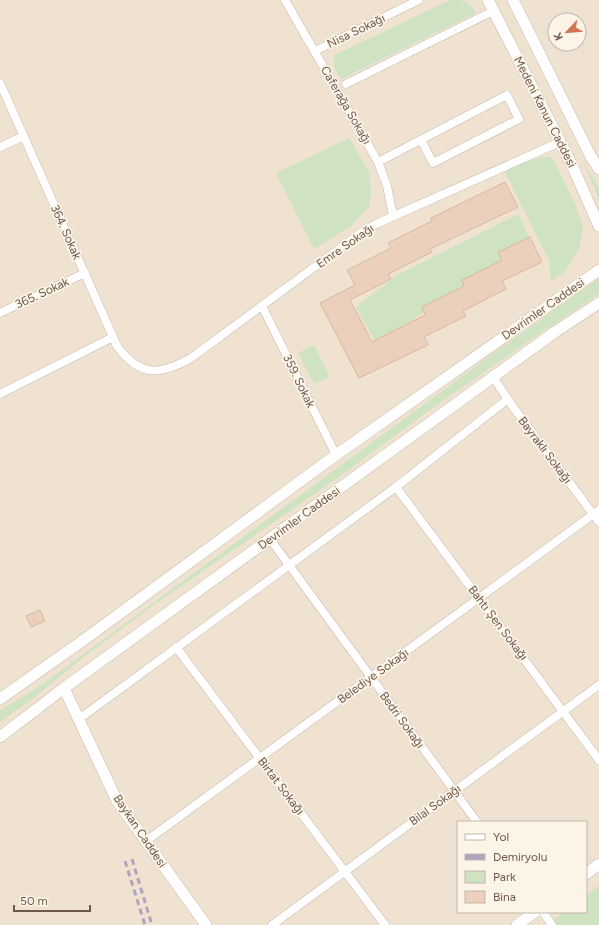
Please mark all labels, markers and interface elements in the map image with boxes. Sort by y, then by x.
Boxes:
street label: Nisa Sokağı [325,11,387,51]
north arrow [547,12,587,52]
text: K [551,29,566,42]
street label: Medeni Kanun Caddesi [511,54,579,170]
street label: Caferağa Sokağı [318,63,374,147]
street label: 364. Sokak [48,203,84,262]
street label: Emre Sokağı [314,221,376,271]
street label: 365. Sokak [13,274,71,312]
street label: Devrimler Caddesi [499,275,587,343]
street label: 359. Sokak [280,352,318,410]
street label: Bayraklı Sokağı [515,414,575,486]
street label: Devrimler Caddesi [255,484,343,552]
street label: Bahtı Şen Sokağı [465,583,531,663]
street label: Belediye Sokağı [335,645,411,707]
street label: Bedri Sokağı [377,689,427,751]
street label: Birtat Sokağı [255,755,307,817]
street label: Bilal Sokağı [406,782,464,828]
street label: Baykan Caddesi [110,792,170,870]
legend [457,821,587,913]
text: Yol [493,830,509,844]
text: Demiryolu [493,850,547,864]
text: Park [493,870,516,884]
scale bar [14,887,90,913]
text: Bina [493,890,516,904]
text: 50 m [20,894,48,908]

